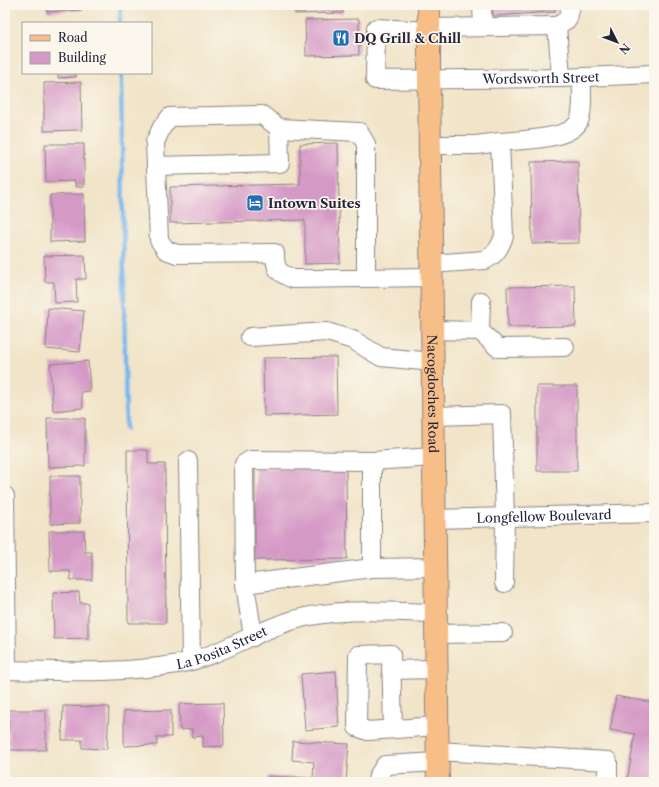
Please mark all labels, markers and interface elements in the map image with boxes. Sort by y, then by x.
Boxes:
legend [22,22,152,74]
north arrow [597,22,637,62]
restaurant icon: DQ Grill & Chill [331,28,351,48]
text: Road [58,30,88,45]
place label: DQ Grill & Chill [354,30,462,46]
text: N [616,40,633,57]
text: Building [58,50,106,65]
street label: Wordsworth Street [481,68,600,87]
hotel icon: Intown Suites [245,193,265,213]
place label: Intown Suites [268,195,361,211]
street label: Nacogdoches Road [424,335,442,453]
street label: Longfellow Boulevard [476,506,612,526]
street label: La Posita Street [175,622,270,672]

